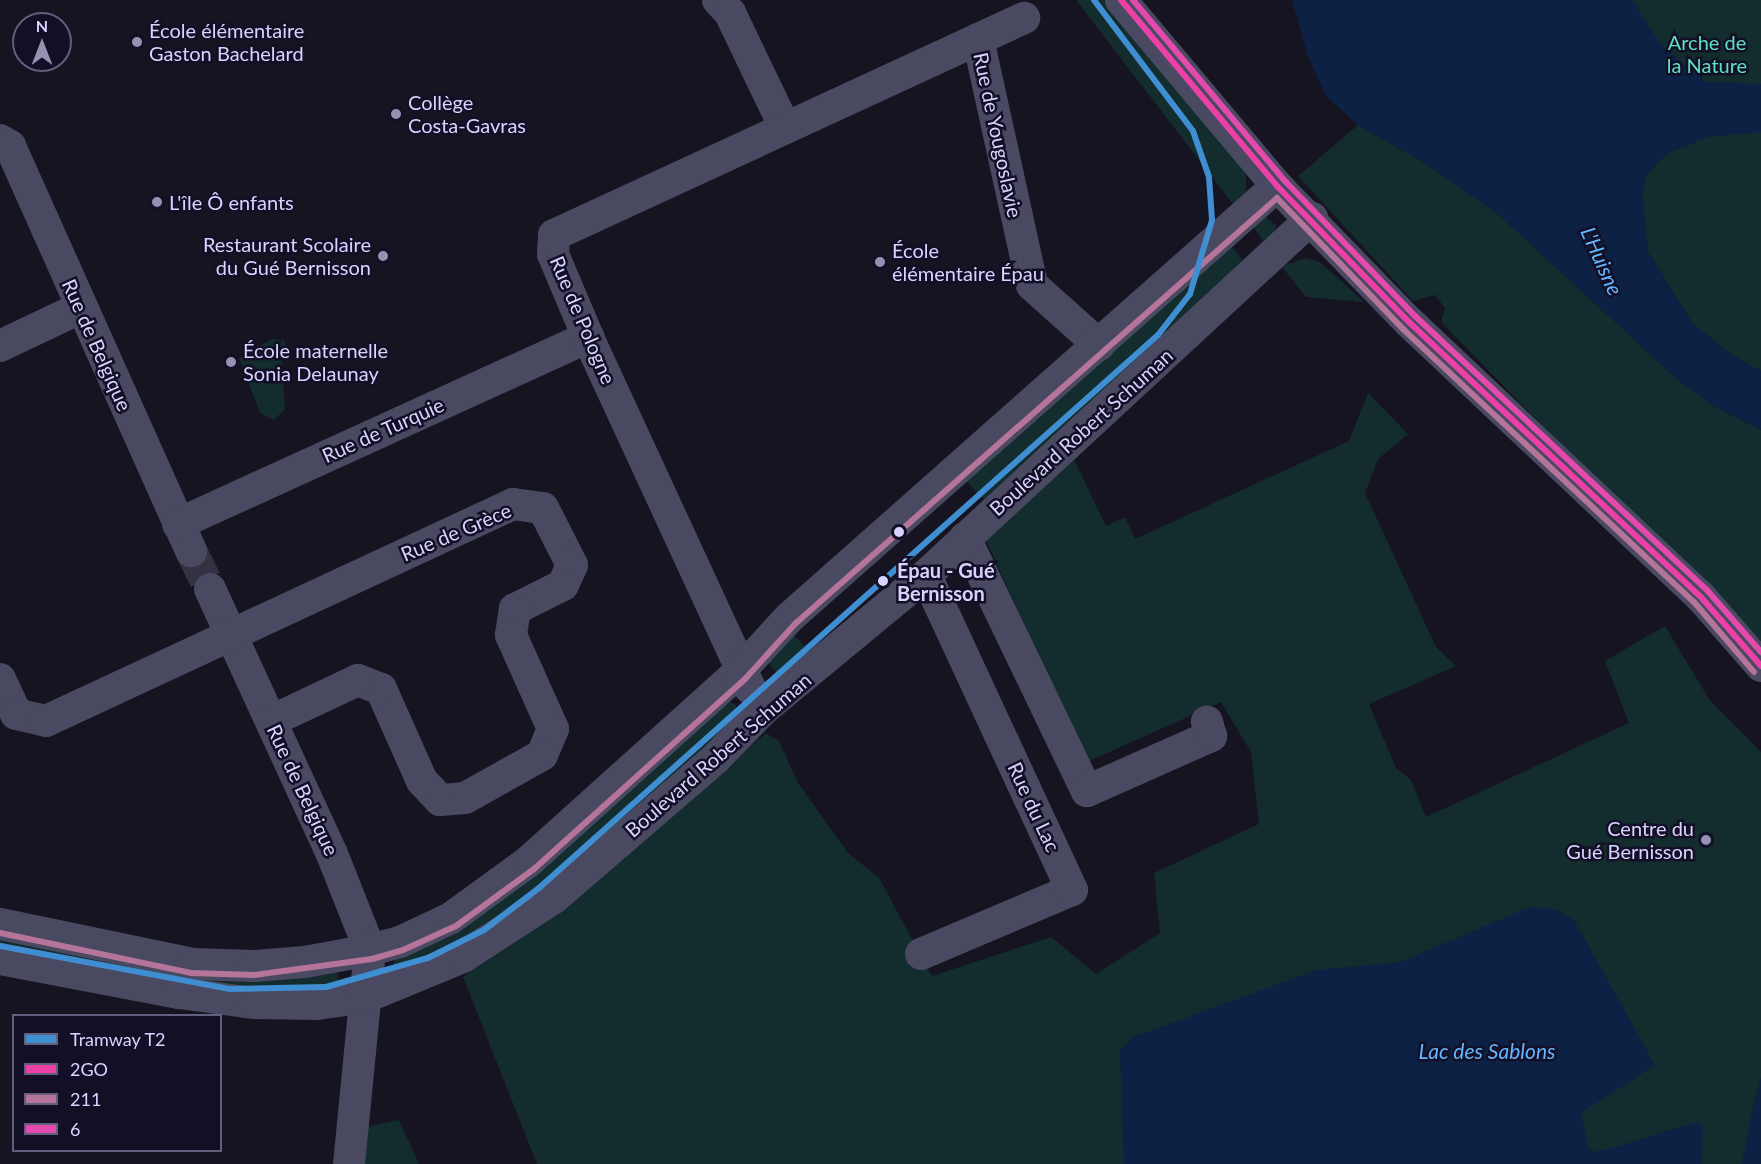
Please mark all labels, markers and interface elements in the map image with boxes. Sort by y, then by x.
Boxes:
north arrow [12,12,72,72]
text: N [36,16,48,35]
place label: École élémentaire Gaston Bachelard [149,19,304,66]
park label: Arche de la Nature [1667,30,1747,77]
marker: École élémentaire Gaston Bachelard [130,35,144,49]
street label: Rue de Yougoslavie [969,50,1027,220]
place label: Collège Costa-Gavras [408,90,526,137]
marker: Collège Costa-Gavras [389,107,403,121]
place label: L'île Ô enfants [169,190,294,214]
marker: L'île Ô enfants [150,195,164,209]
water label: L'Huisne [1576,223,1628,299]
place label: Restaurant Scolaire du Gué Bernisson [203,232,371,279]
place label: École élémentaire Épau [892,238,1044,285]
marker: Restaurant Scolaire du Gué Bernisson [376,249,390,263]
street label: Rue de Pologne [545,252,621,388]
marker: École élémentaire Épau [873,255,887,269]
street label: Rue de Belgique [57,275,137,415]
place label: École maternelle Sonia Delaunay [243,338,388,385]
street label: Boulevard Robert Schuman [984,343,1178,521]
marker: École maternelle Sonia Delaunay [224,355,238,369]
street label: Rue de Turquie [318,392,448,468]
street label: Rue de Grèce [397,498,515,566]
unlabelled marker [893,526,905,538]
place label: Épau - Gué Bernisson [897,558,995,605]
marker: Épau - Gué Bernisson [874,572,892,590]
street label: Boulevard Robert Schuman [620,668,816,842]
street label: Rue de Belgique [262,721,344,859]
street label: Rue du Lac [1003,758,1065,856]
place label: Centre du Gué Bernisson [1566,816,1694,863]
marker: Centre du Gué Bernisson [1699,833,1713,847]
legend [12,1014,222,1152]
text: Tramway T2 [70,1028,166,1050]
water label: Lac des Sablons [1419,1038,1555,1064]
text: 2GO [70,1058,108,1080]
text: 211 [70,1088,101,1110]
text: 6 [70,1118,80,1140]

